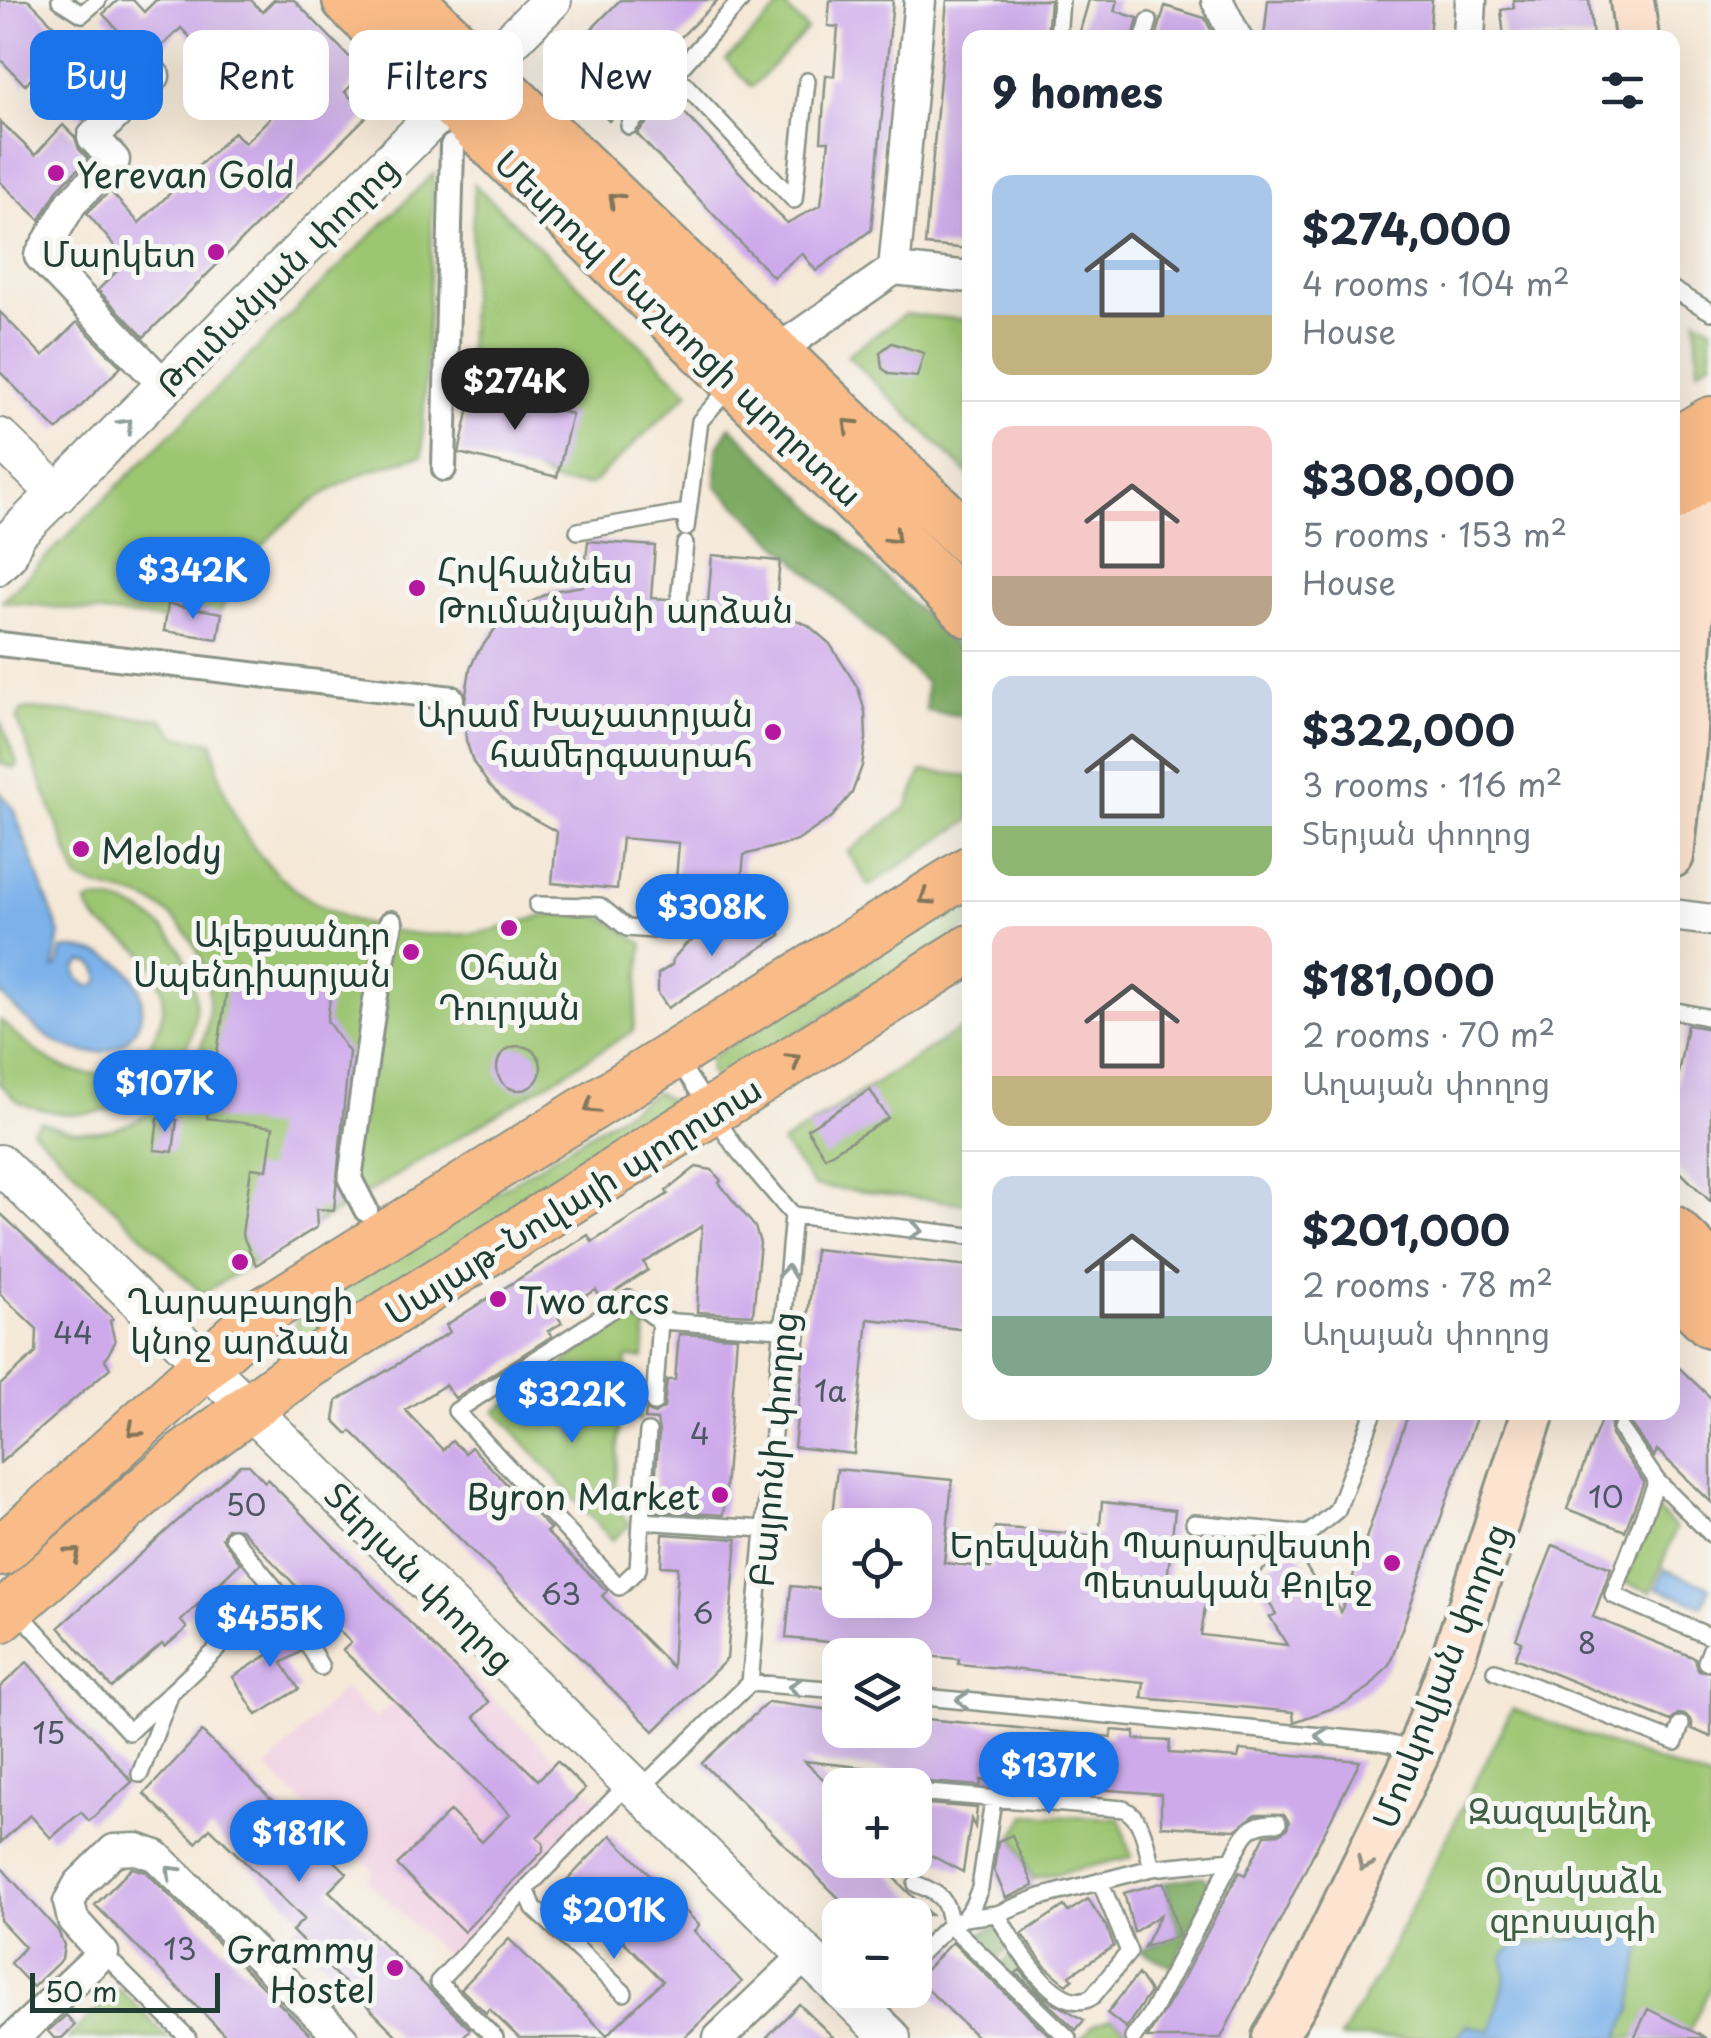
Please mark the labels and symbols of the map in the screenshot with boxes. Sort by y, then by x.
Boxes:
street label: Մեսրոպ Մաշտոցի պողոտա [484,136,876,518]
street label: Թումանյան փողոց [143,142,409,408]
place label: Yerevan Gold [76,147,295,200]
marker: Yerevan Gold [45,162,67,184]
one-way arrow [609,193,627,211]
place label: Մարկետ [41,226,196,279]
marker: Մարկետ [205,241,227,263]
pin: $274K [445,348,585,433]
one-way arrow [115,419,133,437]
one-way arrow [842,419,861,437]
one-way arrow [883,525,901,543]
pin: $342K [123,537,263,622]
place label: Հովհաննես Թումանյանի արձան [437,542,793,635]
marker: Հովհաննես Թումանյանի արձան [406,577,428,599]
place label: Արամ Խաչատրյան համերգասրահ [416,686,753,779]
marker: Արամ Խաչատրյան համերգասրահ [762,721,784,743]
place label: Melody [101,823,222,876]
marker: Melody [70,838,92,860]
pin: $308K [642,874,782,959]
one-way arrow [918,886,936,905]
place label: Ալեքսանդր Սպենդիարյան [133,906,391,999]
marker: Օհան Դուրյան [498,917,520,939]
place label: Օհան Դուրյան [438,939,580,1032]
marker: Ալեքսանդր Սպենդիարյան [400,941,422,963]
pin: $107K [95,1050,235,1135]
one-way arrow [783,1053,801,1072]
street label: Սայաթ-Նովայի պողոտա [373,1061,771,1337]
one-way arrow [584,1095,602,1114]
one-way arrow [909,1219,925,1240]
marker: Ղարաբաղցի կնոջ արձան [229,1251,251,1273]
one-way arrow [776,1264,797,1280]
place label: Ղարաբաղցի կնոջ արձան [126,1273,354,1366]
place label: Two arcs [518,1273,669,1326]
marker: Two arcs [487,1288,509,1310]
house number: 44 [53,1309,93,1354]
street label: Բայրոնի փողոց [733,1309,809,1589]
pin: $322K [502,1361,642,1446]
house number: 1a [814,1367,846,1412]
house number: 4 [690,1410,710,1455]
one-way arrow [127,1418,146,1436]
street label: Տերյան փողոց [314,1469,528,1683]
place label: Byron Market [466,1469,700,1522]
house number: 10 [1588,1473,1624,1518]
house number: 50 [225,1481,267,1526]
marker: Byron Market [709,1484,731,1506]
street label: Մոսկովյան փողոց [1356,1515,1522,1835]
place label: Երեվանի Պարարվեստի Պետական Քոլեջ [949,1517,1372,1610]
one-way arrow [62,1547,80,1565]
marker: Երեվանի Պարարվեստի Պետական Քոլեջ [1381,1552,1403,1574]
house number: 63 [541,1570,581,1615]
pin: $455K [200,1585,340,1670]
house number: 6 [692,1589,714,1634]
house number: 8 [1578,1619,1596,1664]
one-way arrow [787,1676,803,1698]
one-way arrow [955,1690,971,1711]
house number: 15 [33,1709,65,1754]
one-way arrow [1313,1726,1329,1747]
pin: $137K [979,1732,1119,1817]
park label: Զազալենդ [1468,1783,1651,1836]
pin: $181K [229,1800,369,1885]
park label: Օղակաձև զբոսայգի [1485,1852,1661,1945]
one-way arrow [1357,1853,1376,1871]
one-way arrow [166,1865,184,1883]
pin: $201K [544,1877,684,1962]
place label: Grammy Hostel [226,1922,375,2015]
house number: 13 [163,1925,197,1970]
marker: Grammy Hostel [384,1957,406,1979]
scale bar [30,1968,220,2012]

